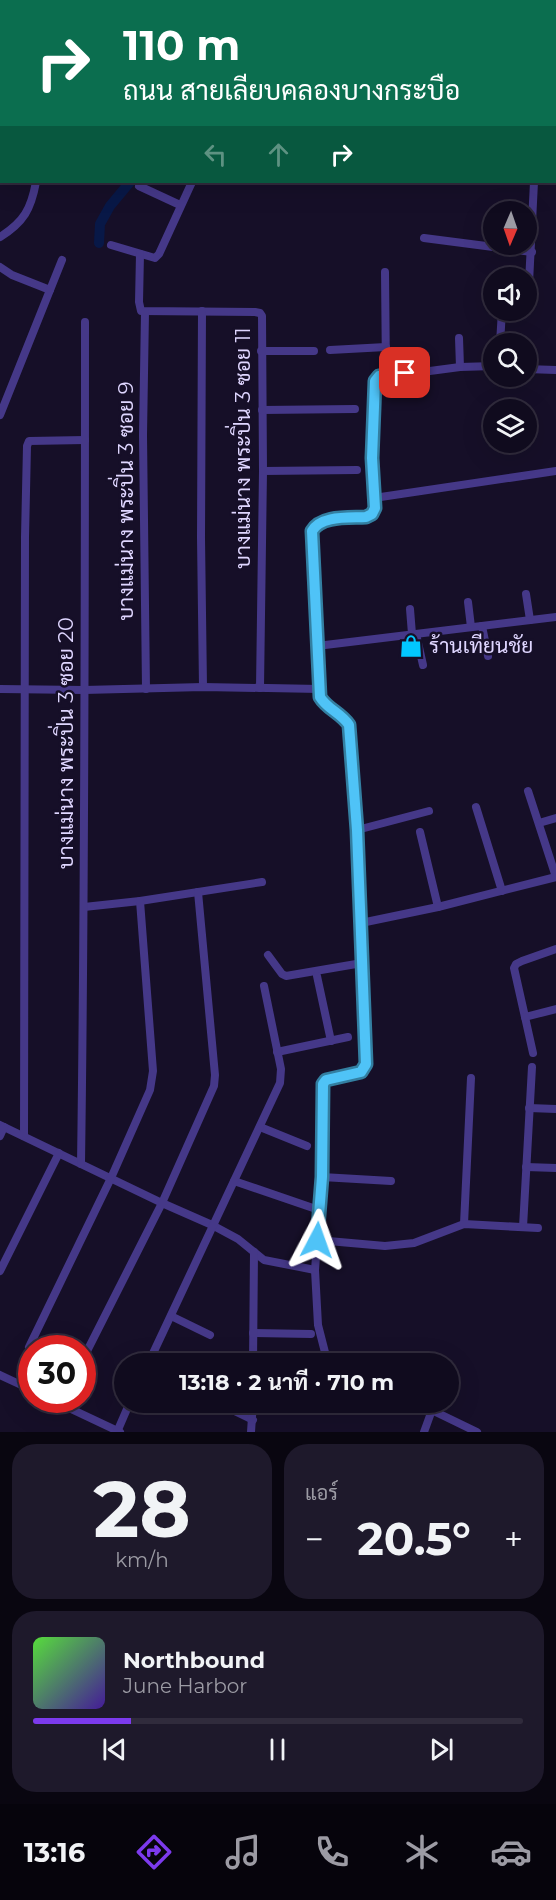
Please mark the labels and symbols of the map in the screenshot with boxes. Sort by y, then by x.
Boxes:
north arrow [483,201,537,255]
street label: บางแม่นาง พระปิ่น 3 ซอย 11 [224,327,255,569]
pin [379,347,430,398]
street label: บางแม่นาง พระปิ่น 3 ซอย 9 [107,382,138,620]
street label: บางแม่นาง พระปิ่น 3 ซอย 20 [47,617,78,869]
shop icon: ร้านเทียนชัย [398,633,424,659]
place label: ร้านเทียนชัย [429,633,533,658]
position arrow [285,1208,349,1272]
speed limit sign: 30 [18,1335,96,1413]

